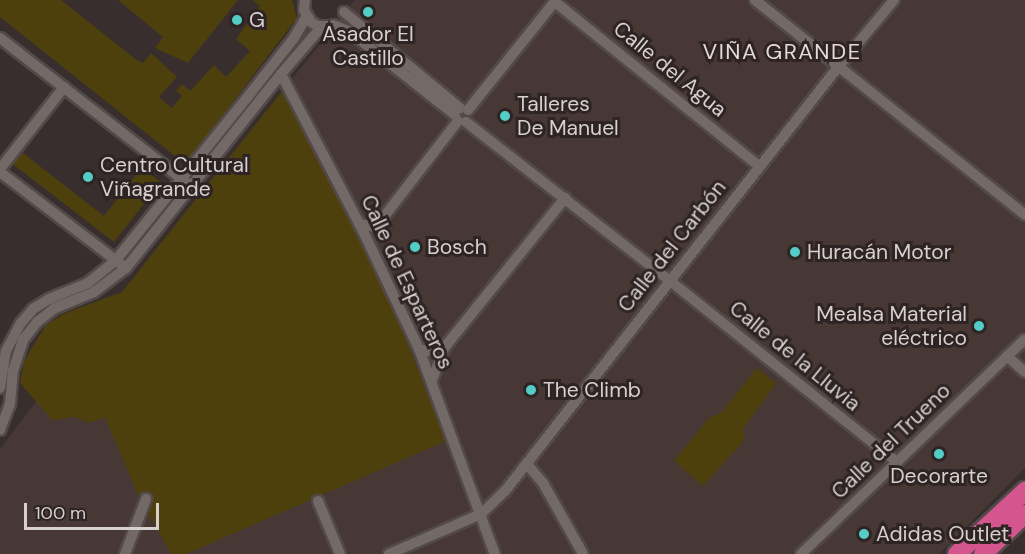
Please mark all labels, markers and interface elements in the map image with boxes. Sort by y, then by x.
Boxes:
marker: Asador El Castillo [361,5,375,19]
place label: G [249,7,265,33]
marker: G [230,13,244,27]
street label: Calle del Agua [609,16,731,122]
place label: Asador El Castillo [322,21,414,71]
district label: VIÑA GRANDE [702,39,862,65]
place label: Talleres De Manuel [517,91,619,141]
marker: Talleres De Manuel [498,109,512,123]
place label: Centro Cultural Viñagrande [100,152,249,202]
marker: Centro Cultural Viñagrande [81,170,95,184]
street label: Calle del Carbón [613,175,731,317]
street label: Calle de Esparteros [356,191,458,373]
place label: Bosch [427,234,487,260]
place label: Huracán Motor [807,239,951,265]
marker: Bosch [408,240,422,254]
marker: Huracán Motor [788,245,802,259]
street label: Calle de la Lluvia [724,296,866,416]
place label: Mealsa Material eléctrico [816,301,967,351]
marker: Mealsa Material eléctrico [972,319,986,333]
place label: The Climb [543,377,641,403]
street label: Calle del Trueno [826,378,956,504]
marker: The Climb [524,383,538,397]
marker: Decorarte [932,447,946,461]
place label: Decorarte [890,463,988,489]
scale bar [27,491,162,529]
text: 100 m [35,501,86,525]
place label: Adidas Outlet [876,521,1009,547]
marker: Adidas Outlet [857,527,871,541]

